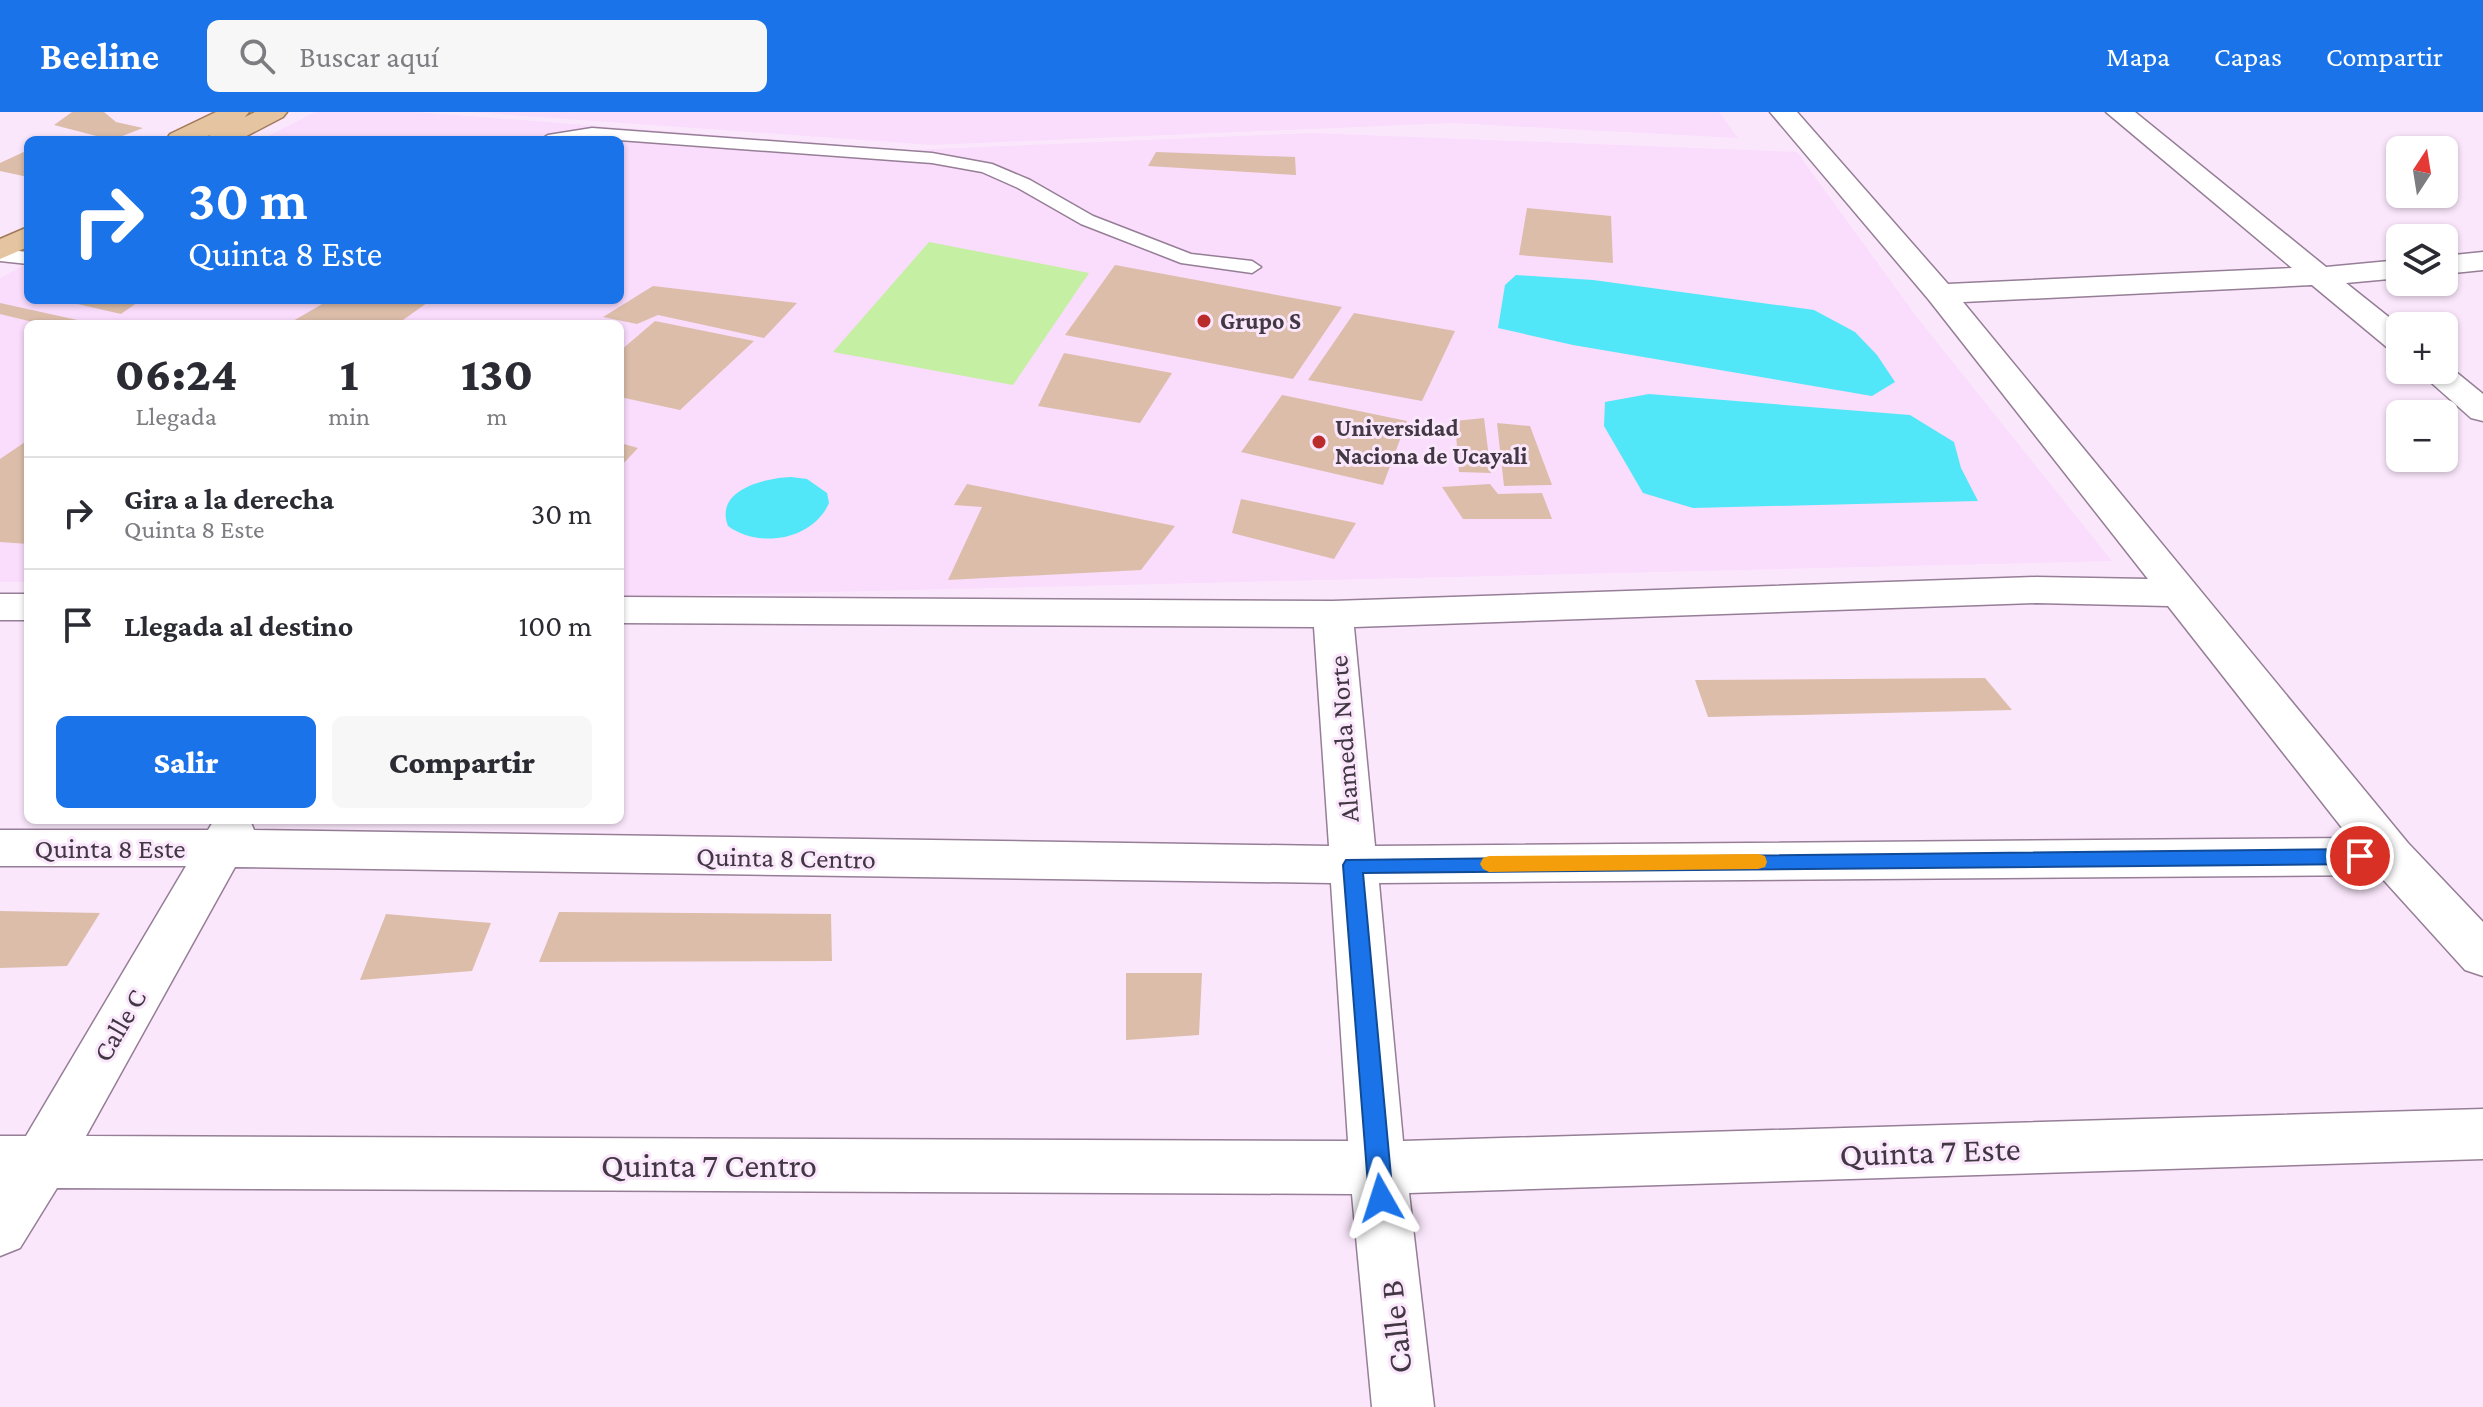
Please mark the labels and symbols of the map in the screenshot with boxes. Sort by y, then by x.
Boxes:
north arrow [2386,136,2458,208]
place label: Grupo S [1220,307,1301,334]
marker: Grupo S [1195,312,1213,330]
place label: Universidad Naciona de Ucayali [1335,414,1527,469]
marker: Universidad Naciona de Ucayali [1310,433,1328,451]
street label: Alameda Norte [1322,654,1365,824]
pin [2326,822,2394,890]
street label: Quinta 8 Este [34,833,186,864]
street label: Quinta 8 Centro [696,840,876,875]
street label: Calle C [86,984,152,1067]
street label: Quinta 7 Este [1839,1130,2021,1173]
street label: Quinta 7 Centro [601,1147,817,1184]
position arrow [1339,1156,1423,1240]
street label: Calle B [1372,1279,1419,1375]

